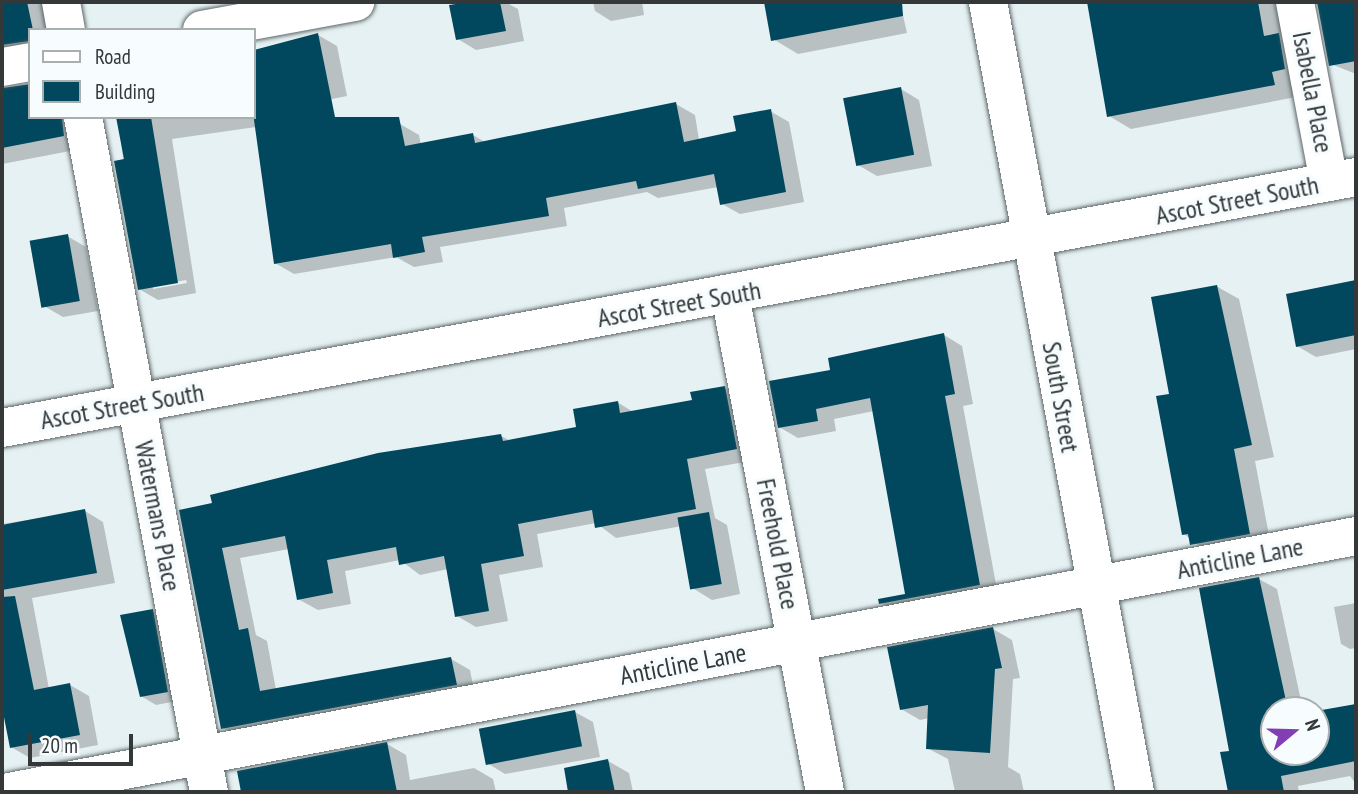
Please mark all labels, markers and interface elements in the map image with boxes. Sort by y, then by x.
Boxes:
legend [28,28,256,119]
street label: Isabella Place [1286,29,1340,155]
text: Road [95,43,131,70]
text: Building [95,78,155,105]
street label: Ascot Street South [1153,169,1321,231]
street label: Ascot Street South [595,274,763,334]
street label: South Street [1036,339,1086,455]
street label: Ascot Street South [38,376,206,436]
street label: Watermans Place [128,438,188,594]
street label: Freehold Place [750,476,806,612]
street label: Anticline Lane [1174,530,1306,586]
street label: Anticline Lane [617,636,749,692]
north arrow [1260,696,1330,766]
text: N [1300,716,1326,734]
scale bar [32,720,136,764]
text: 20 m [41,732,78,759]

